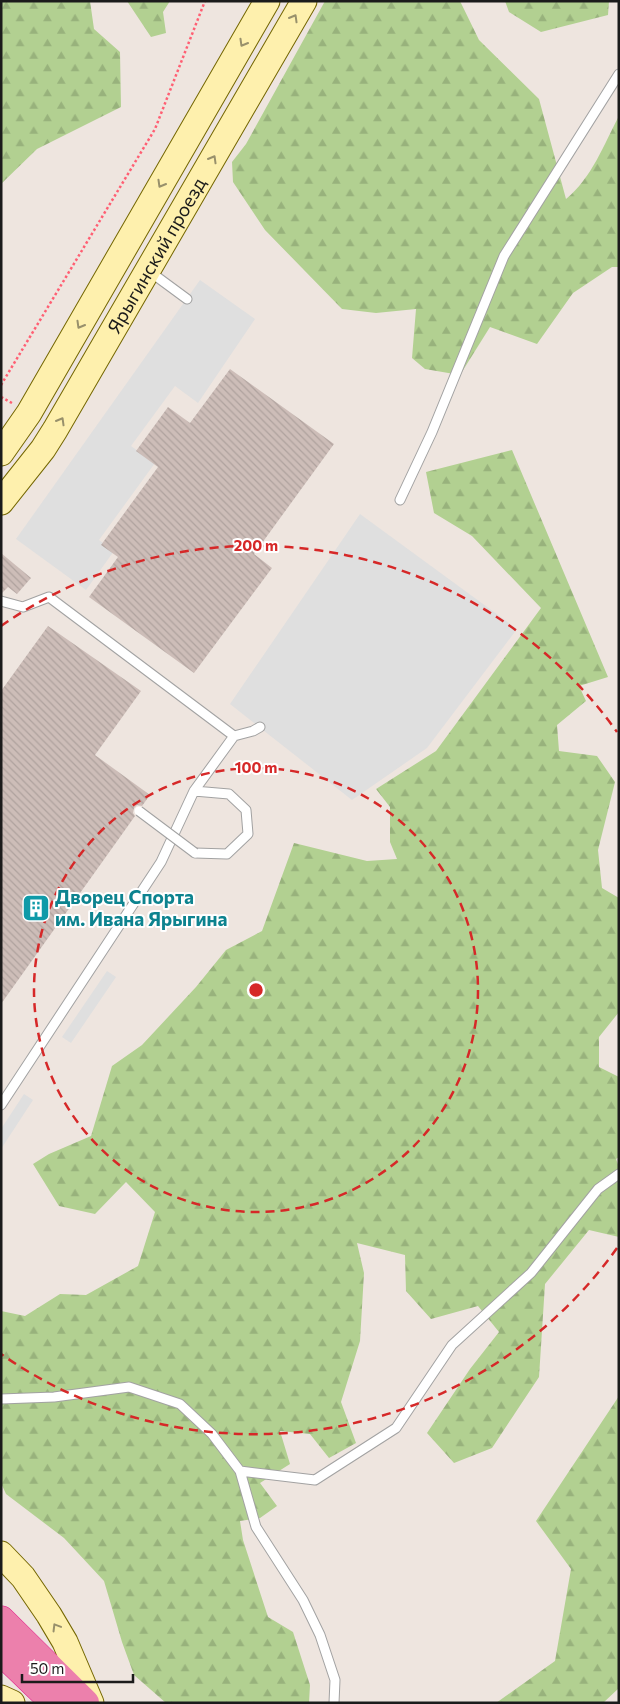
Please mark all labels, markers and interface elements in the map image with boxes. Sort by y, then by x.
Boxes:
one-way arrow [288,15,298,24]
one-way arrow [239,38,249,47]
one-way arrow [206,156,216,165]
street label: Ярыгинский проезд [102,173,210,337]
one-way arrow [158,179,168,188]
one-way arrow [76,319,86,328]
one-way arrow [54,417,64,426]
text: 200 m [234,536,278,554]
text: 100 m [235,758,277,776]
place label: Дворец Спорта им. Ивана Ярыгина [55,885,227,930]
building icon: Дворец Спорта им. Ивана Ярыгина [21,893,51,923]
centre of rings [247,981,265,999]
one-way arrow [52,1624,62,1633]
scale bar [22,1652,134,1684]
text: 50 m [30,1659,64,1677]

